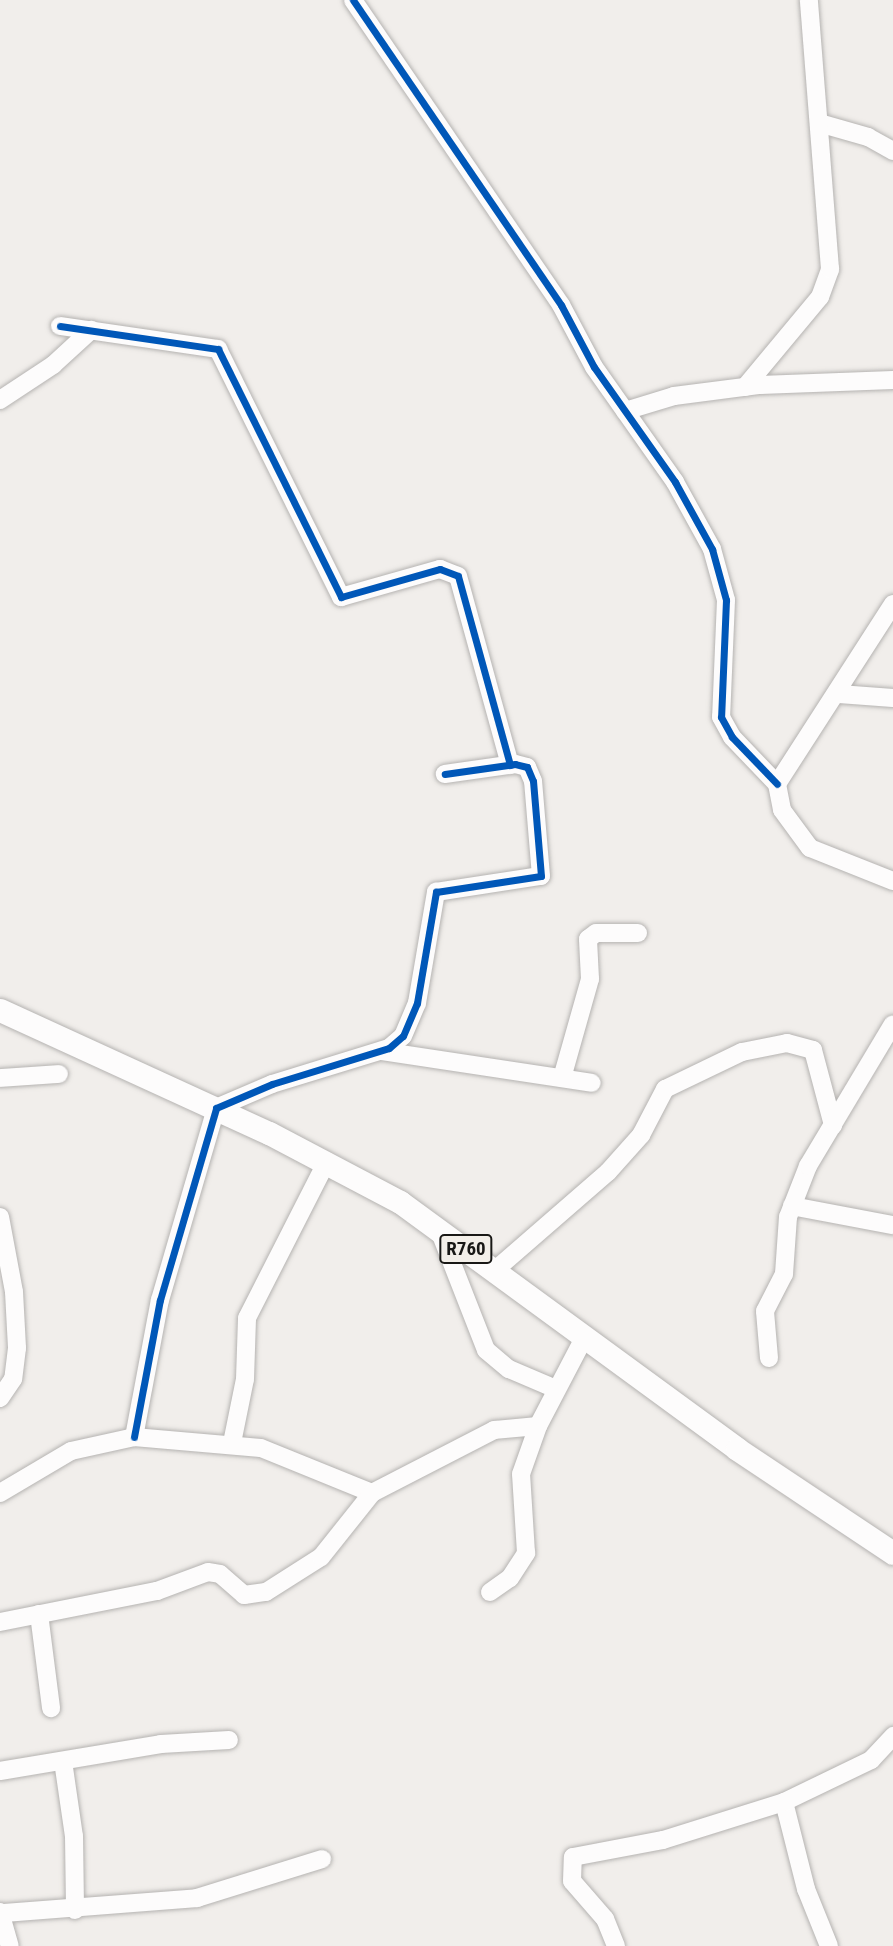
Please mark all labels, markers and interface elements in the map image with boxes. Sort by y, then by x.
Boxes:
road number: R760 [438,1233,494,1264]

